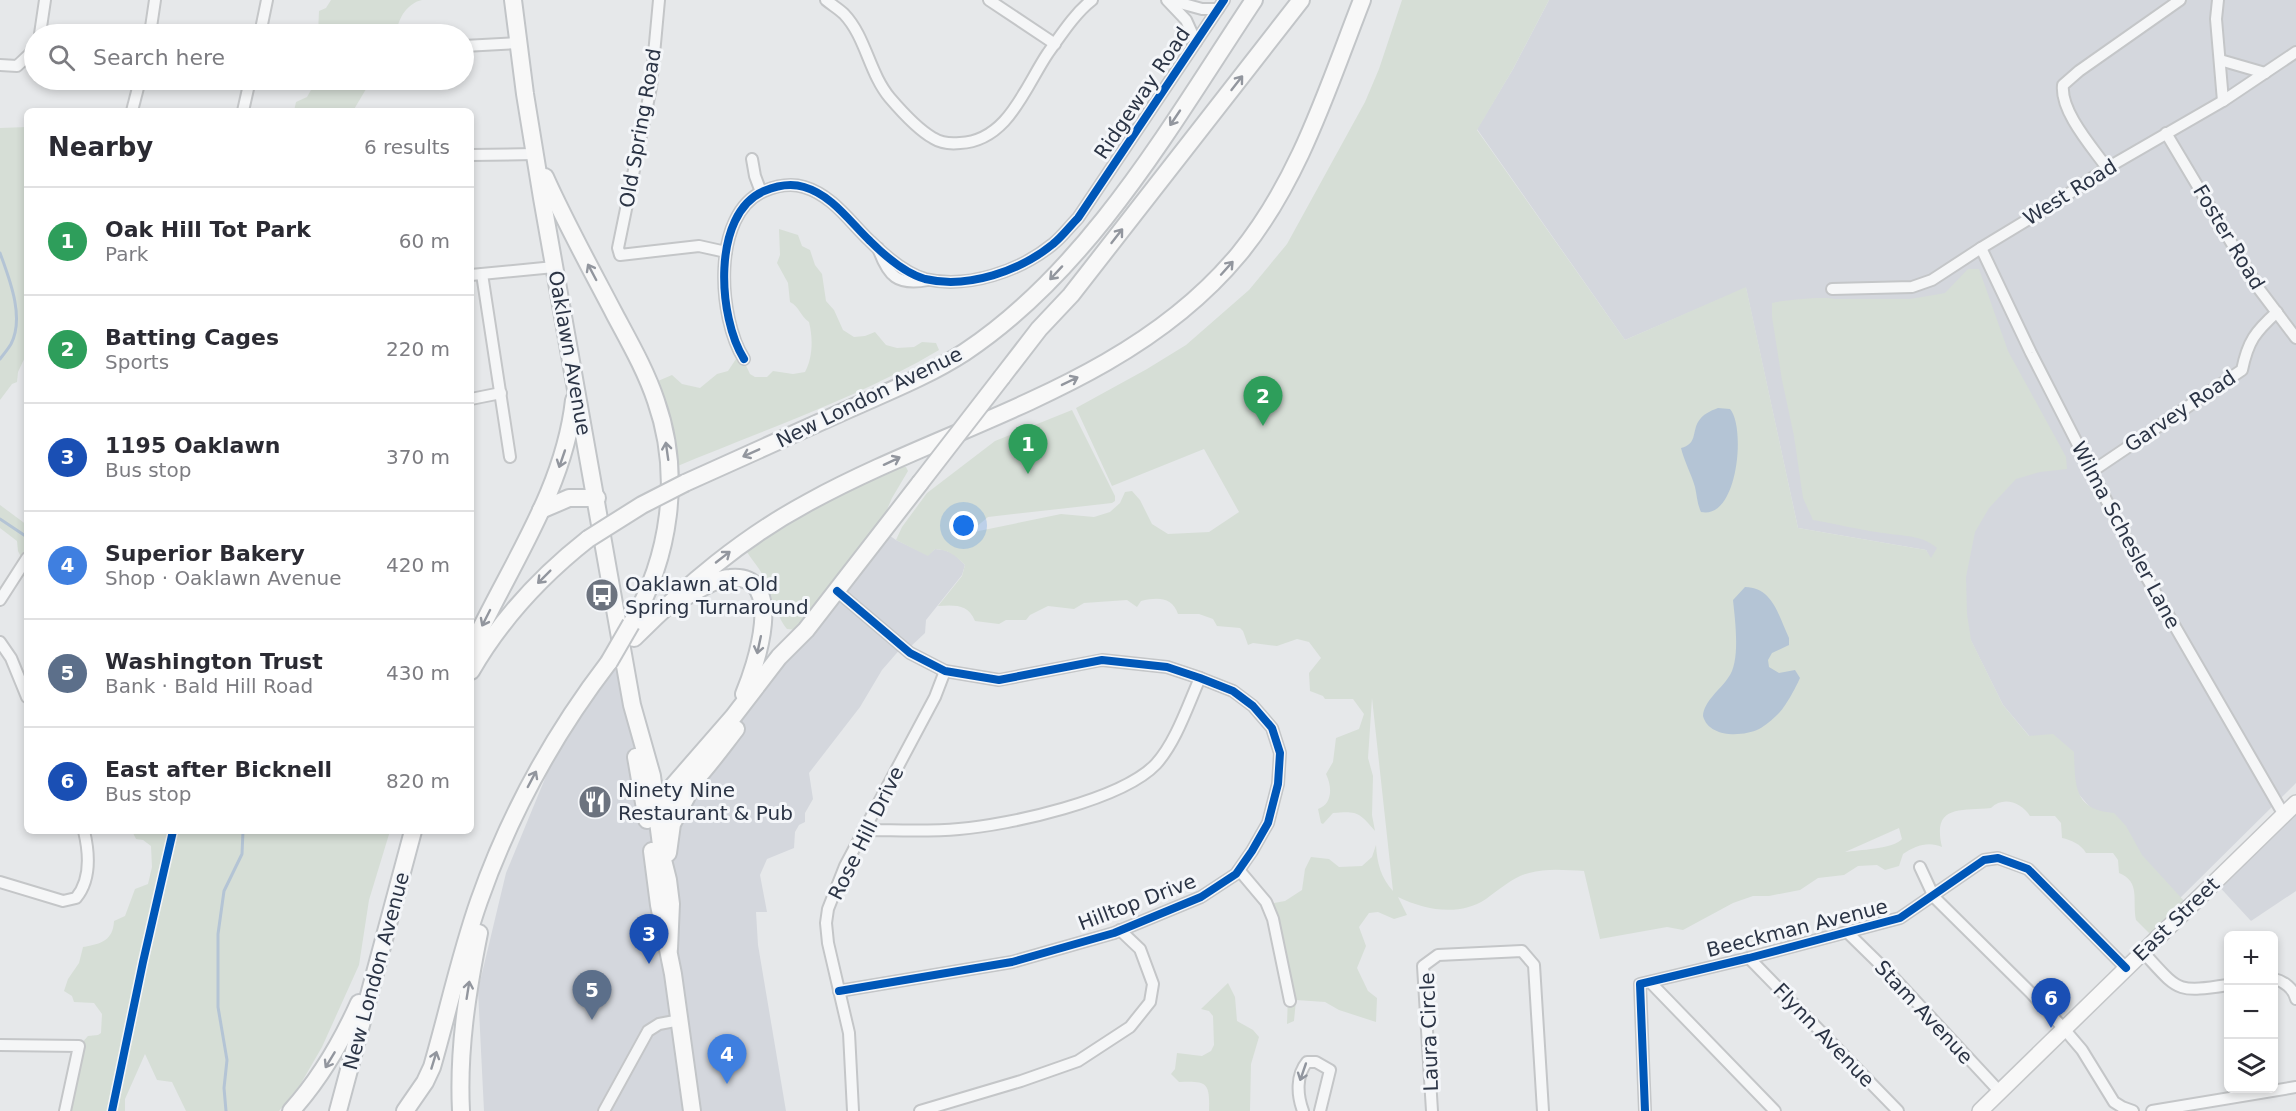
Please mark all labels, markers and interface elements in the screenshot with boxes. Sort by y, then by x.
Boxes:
street label: Ridgeway Road [1089,22,1195,164]
search box [24,24,474,90]
icon: search [45,41,78,74]
text: Search here [93,45,225,70]
street label: Old Spring Road [614,46,666,210]
one-way arrow [1231,75,1243,91]
one-way arrow [1169,110,1181,126]
text: Nearby [48,132,153,162]
text: 6 results [364,135,450,159]
street label: West Road [2019,154,2121,230]
street label: Foster Road [2188,180,2270,294]
text: Oak Hill Tot Park [105,217,311,242]
one-way arrow [1110,228,1123,244]
text: 1 [61,229,74,253]
text: 60 m [399,229,450,253]
text: Park [105,242,148,266]
one-way arrow [1219,260,1234,275]
one-way arrow [586,263,598,281]
one-way arrow [1049,265,1063,280]
street label: Oaklawn Avenue [544,269,596,437]
text: Batting Cages [105,325,279,350]
text: 2 [61,337,74,361]
text: 220 m [386,337,450,361]
street label: New London Avenue [772,342,966,452]
text: Sports [105,350,169,374]
street label: Garvey Road [2120,365,2240,457]
one-way arrow [1060,375,1078,387]
pin: 2 [1244,376,1282,426]
pin: 1 [1008,424,1048,474]
text: 1195 Oaklawn [105,433,280,458]
street label: Wilma Schesler Lane [2066,437,2186,633]
one-way arrow [662,441,673,461]
text: 3 [61,445,74,469]
text: 370 m [386,445,450,469]
one-way arrow [742,448,760,460]
one-way arrow [555,449,566,468]
one-way arrow [882,455,900,467]
text: Bus stop [105,458,191,482]
your location [949,511,978,540]
text: Superior Bakery [105,541,305,566]
one-way arrow [714,551,730,564]
text: 4 [61,553,74,577]
text: 420 m [386,553,450,577]
text: Shop · Oaklawn Avenue [105,566,341,590]
one-way arrow [536,570,551,585]
place label: Oaklawn at Old Spring Turnaround [625,572,809,619]
bus stop icon: Oaklawn at Old Spring Turnaround [584,577,620,613]
one-way arrow [480,609,491,627]
one-way arrow [753,635,764,654]
text: Washington Trust [105,649,323,674]
text: 5 [61,661,74,685]
text: 430 m [386,661,450,685]
text: Bank · Bald Hill Road [105,674,313,698]
text: East after Bicknell [105,757,332,782]
street label: Rose Hill Drive [823,762,909,904]
text: 6 [61,769,74,793]
text: 820 m [386,769,450,793]
one-way arrow [526,771,538,788]
place label: Ninety Nine Restaurant & Pub [618,778,793,825]
text: Bus stop [105,782,191,806]
restaurant icon: Ninety Nine Restaurant & Pub [577,784,613,820]
street label: New London Avenue [338,869,414,1073]
street label: Hilltop Drive [1075,869,1199,935]
street label: East Street [2128,872,2224,966]
street label: Beeckman Avenue [1704,894,1890,962]
pin: 3 [630,914,668,964]
map controls [2224,931,2278,1093]
button: + [2224,931,2278,985]
street label: Stam Avenue [1870,955,1978,1069]
pin: 5 [572,970,612,1020]
street label: Laura Circle [1415,972,1443,1092]
street label: Flynn Avenue [1769,978,1879,1092]
pin: 6 [2032,978,2070,1028]
one-way arrow [463,981,474,1000]
button: − [2224,985,2278,1039]
pin: 4 [708,1034,746,1084]
button: layers [2224,1039,2278,1093]
one-way arrow [323,1051,335,1068]
one-way arrow [429,1051,440,1070]
one-way arrow [1296,1063,1307,1081]

